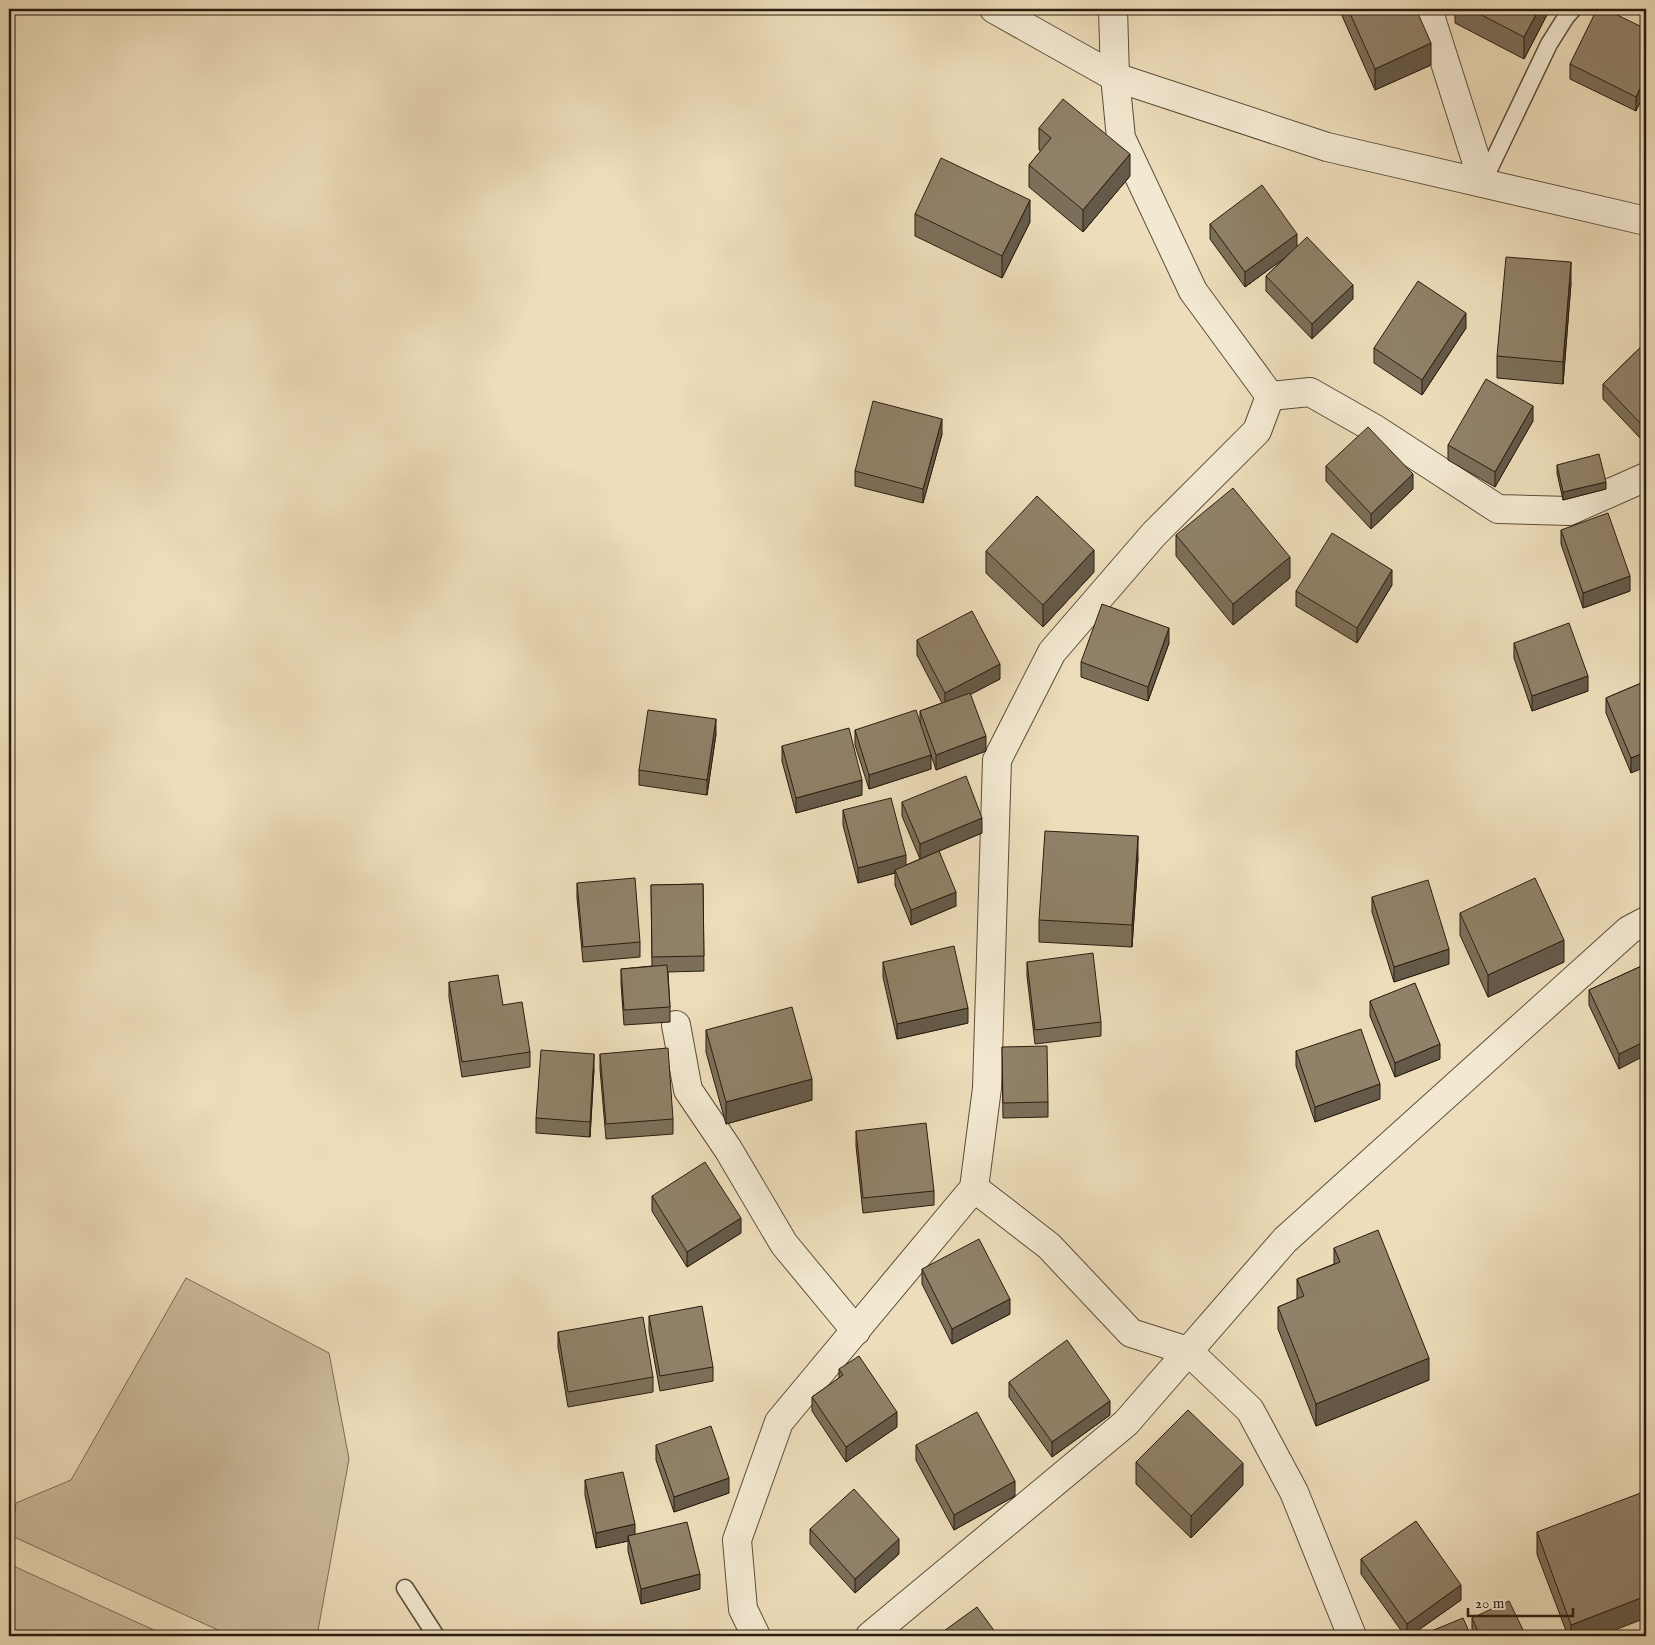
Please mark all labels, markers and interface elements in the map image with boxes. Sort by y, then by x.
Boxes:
scale bar [1468,1585,1572,1617]
text: 20 m [1475,1594,1505,1613]

